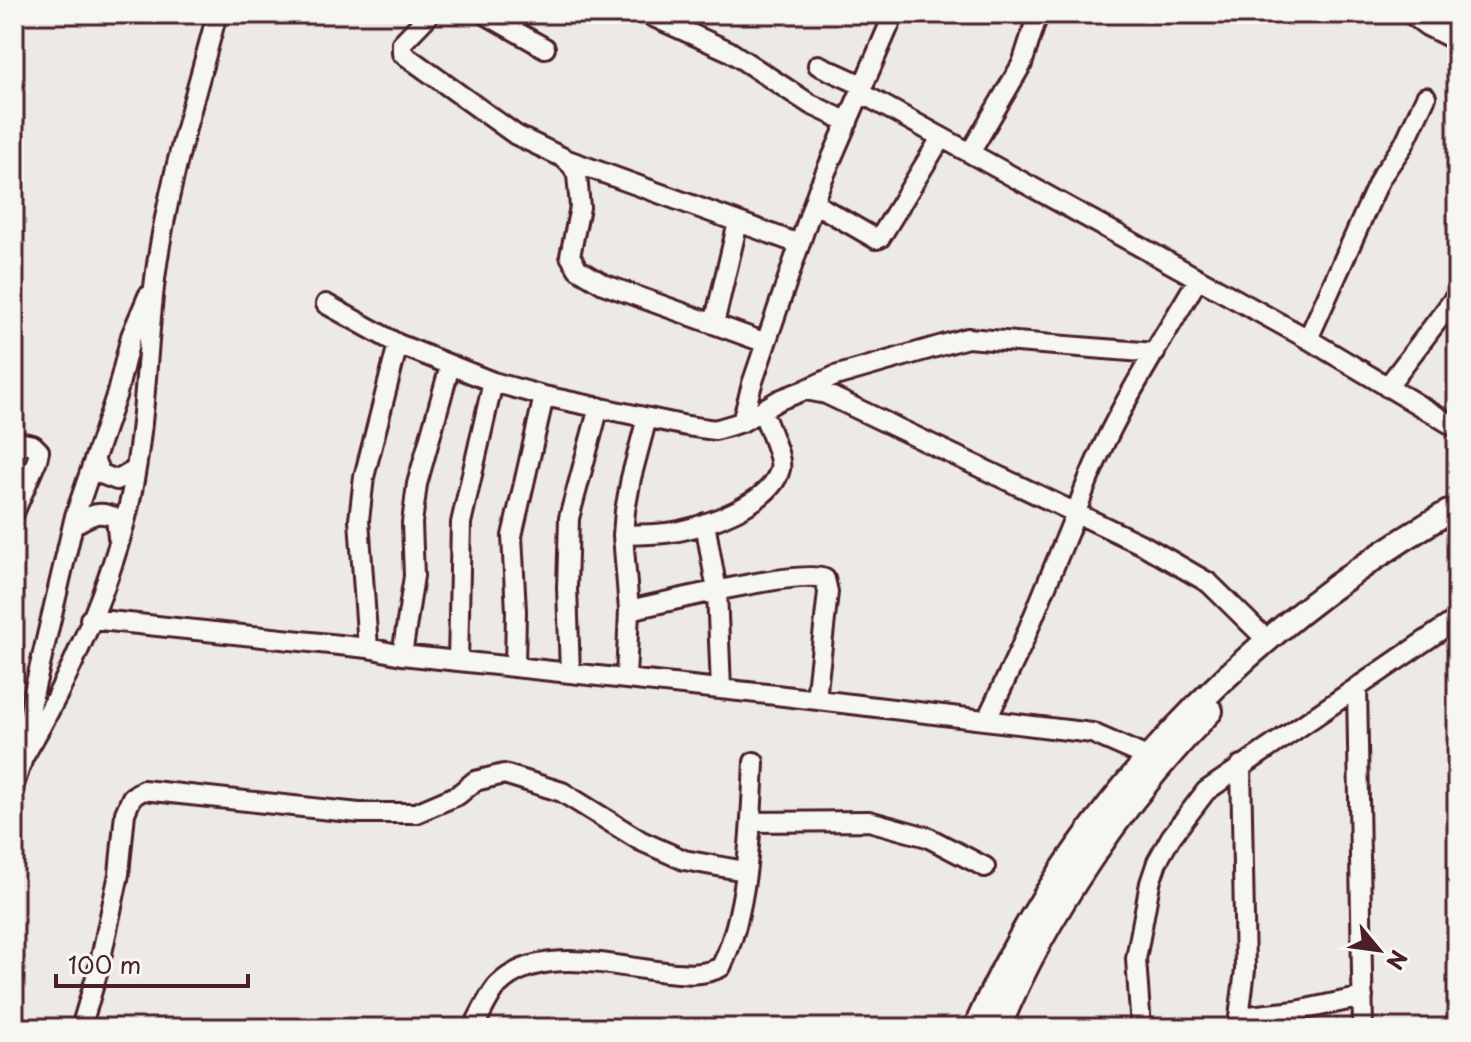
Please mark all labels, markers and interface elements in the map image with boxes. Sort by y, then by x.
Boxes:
north arrow [1339,910,1419,990]
scale bar [56,938,248,988]
text: N [1379,945,1416,976]
text: 100 m [68,946,141,982]

